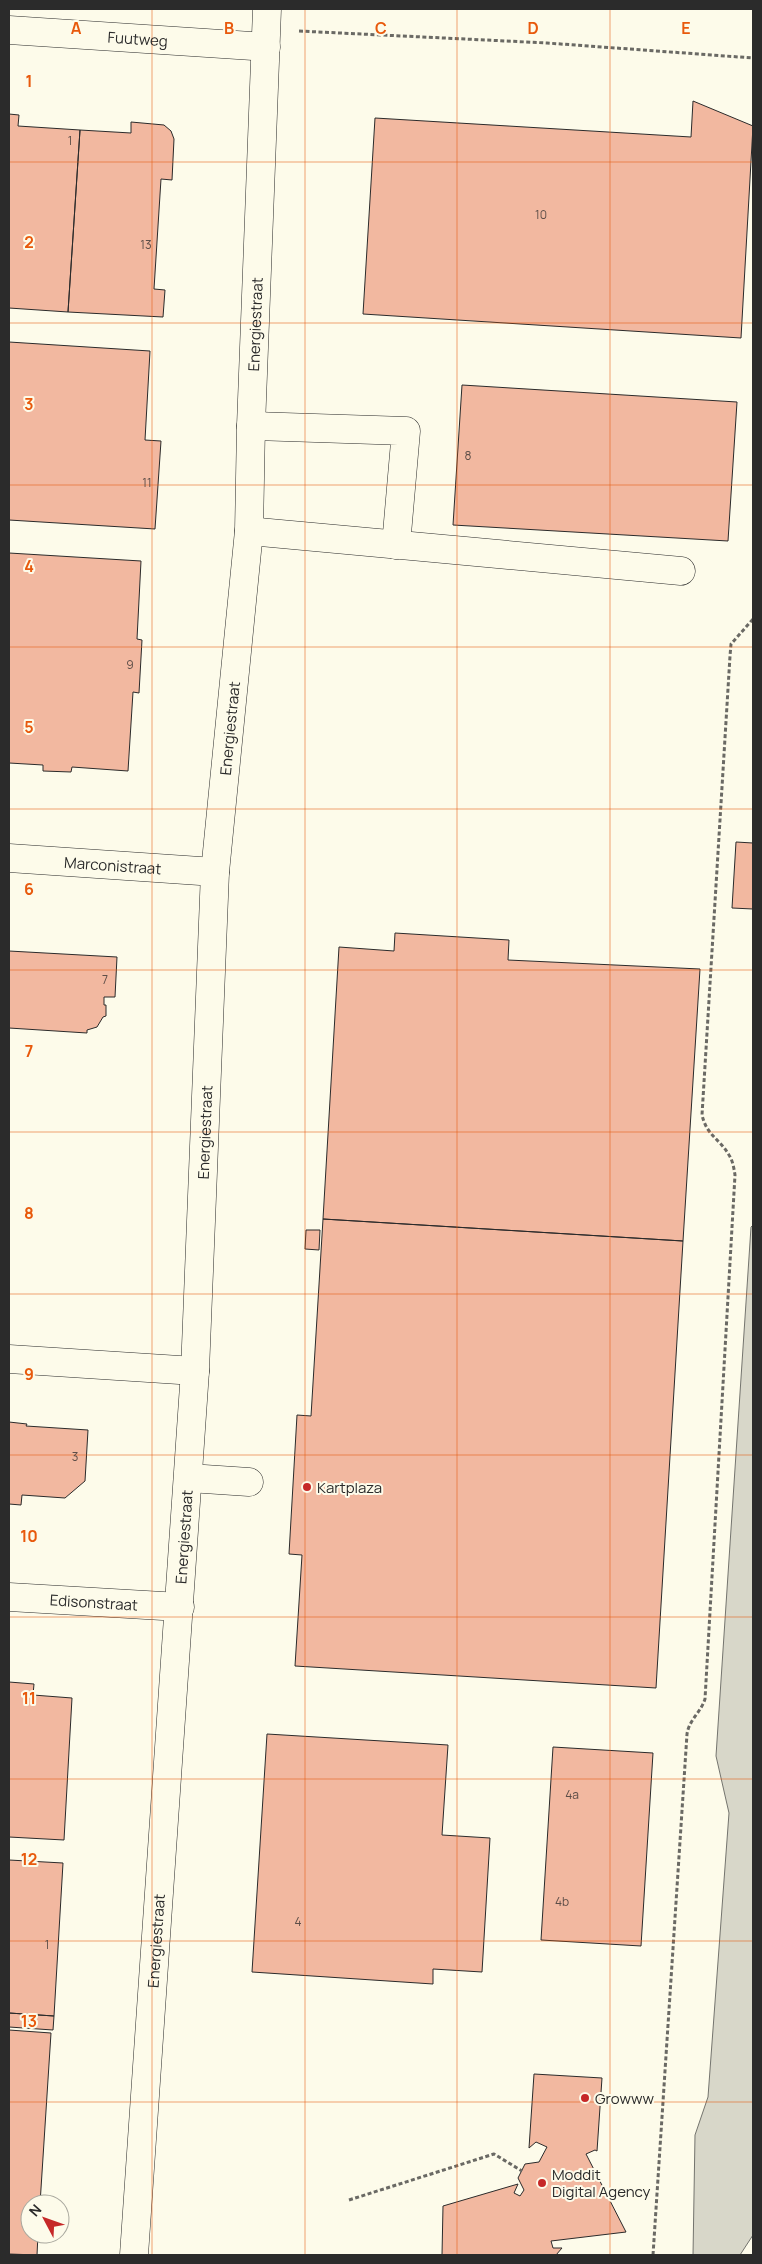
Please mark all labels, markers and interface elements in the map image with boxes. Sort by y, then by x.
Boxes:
text: A [71,17,82,39]
text: B [224,17,234,39]
text: C [375,17,387,39]
text: D [527,17,539,39]
text: E [681,17,691,39]
street label: Fuutweg [107,26,169,51]
text: 1 [25,70,33,92]
house number: 1 [68,132,72,149]
house number: 10 [535,206,547,223]
text: 2 [24,231,34,253]
house number: 13 [140,236,152,253]
street label: Energiestraat [243,277,267,372]
text: 3 [24,393,34,415]
house number: 8 [465,447,472,464]
house number: 11 [142,474,152,491]
text: 4 [24,555,34,577]
house number: 9 [126,656,134,673]
street label: Energiestraat [214,680,244,776]
text: 5 [24,716,34,738]
street label: Marconistraat [64,851,162,879]
text: 6 [24,878,34,900]
house number: 7 [102,971,108,988]
text: 7 [25,1040,33,1062]
street label: Energiestraat [192,1085,217,1180]
text: 8 [24,1202,34,1224]
text: 9 [24,1363,34,1385]
house number: 3 [72,1448,78,1465]
place label: Kartplaza [317,1477,382,1498]
marker: Kartplaza [301,1481,313,1493]
street label: Energiestraat [170,1489,197,1584]
text: 10 [20,1525,38,1547]
street label: Edisonstraat [49,1589,139,1615]
text: 11 [22,1687,36,1709]
house number: 4a [565,1786,579,1803]
text: 12 [21,1848,37,1870]
street label: Energiestraat [142,1893,169,1988]
house number: 4b [555,1893,569,1910]
house number: 4 [294,1913,302,1930]
house number: 1 [45,1936,49,1953]
text: 13 [21,2010,37,2032]
place label: Growww [595,2088,654,2109]
marker: Growww [579,2092,591,2104]
place label: Moddit Digital Agency [552,2164,651,2202]
marker: Moddit Digital Agency [536,2177,548,2189]
north arrow [20,2194,70,2244]
text: N [24,2200,45,2220]

